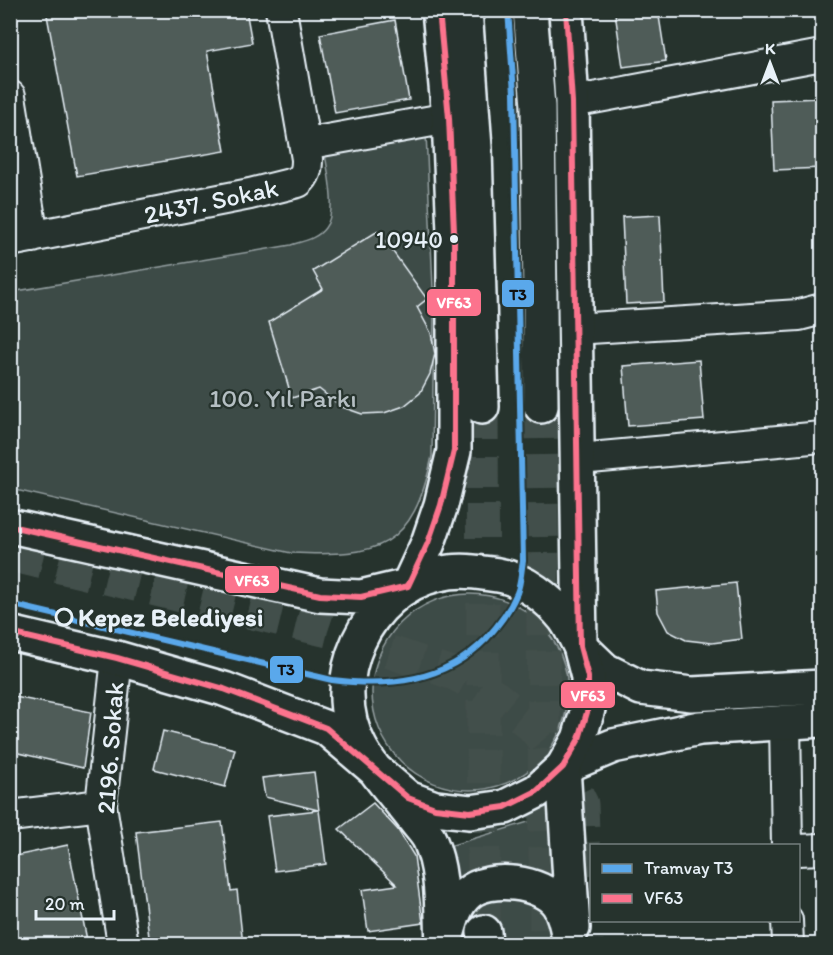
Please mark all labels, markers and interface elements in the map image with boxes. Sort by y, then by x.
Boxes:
north arrow [740,33,800,93]
text: K [765,39,776,58]
street label: 2437. Sokak [141,171,281,231]
place label: 10940 [375,225,443,254]
marker: 10940 [448,233,460,245]
line badge: T3 [501,279,535,308]
text: T3 [508,285,527,304]
line badge: VF63 [426,288,482,317]
text: VF63 [437,293,472,312]
park label: 100. Yıl Parkı [209,382,357,414]
line badge: VF63 [224,565,280,594]
text: VF63 [235,571,270,590]
place label: Kepez Belediyesi [78,601,263,633]
marker: Kepez Belediyesi [55,608,73,626]
line badge: T3 [269,655,304,684]
text: T3 [276,660,295,679]
street label: 2196. Sokak [89,681,131,815]
line badge: VF63 [560,681,616,709]
text: VF63 [571,686,606,705]
legend [590,844,800,922]
text: Tramvay T3 [644,857,734,879]
scale bar [36,883,114,921]
text: VF63 [644,887,683,909]
text: 20 m [45,893,85,915]

